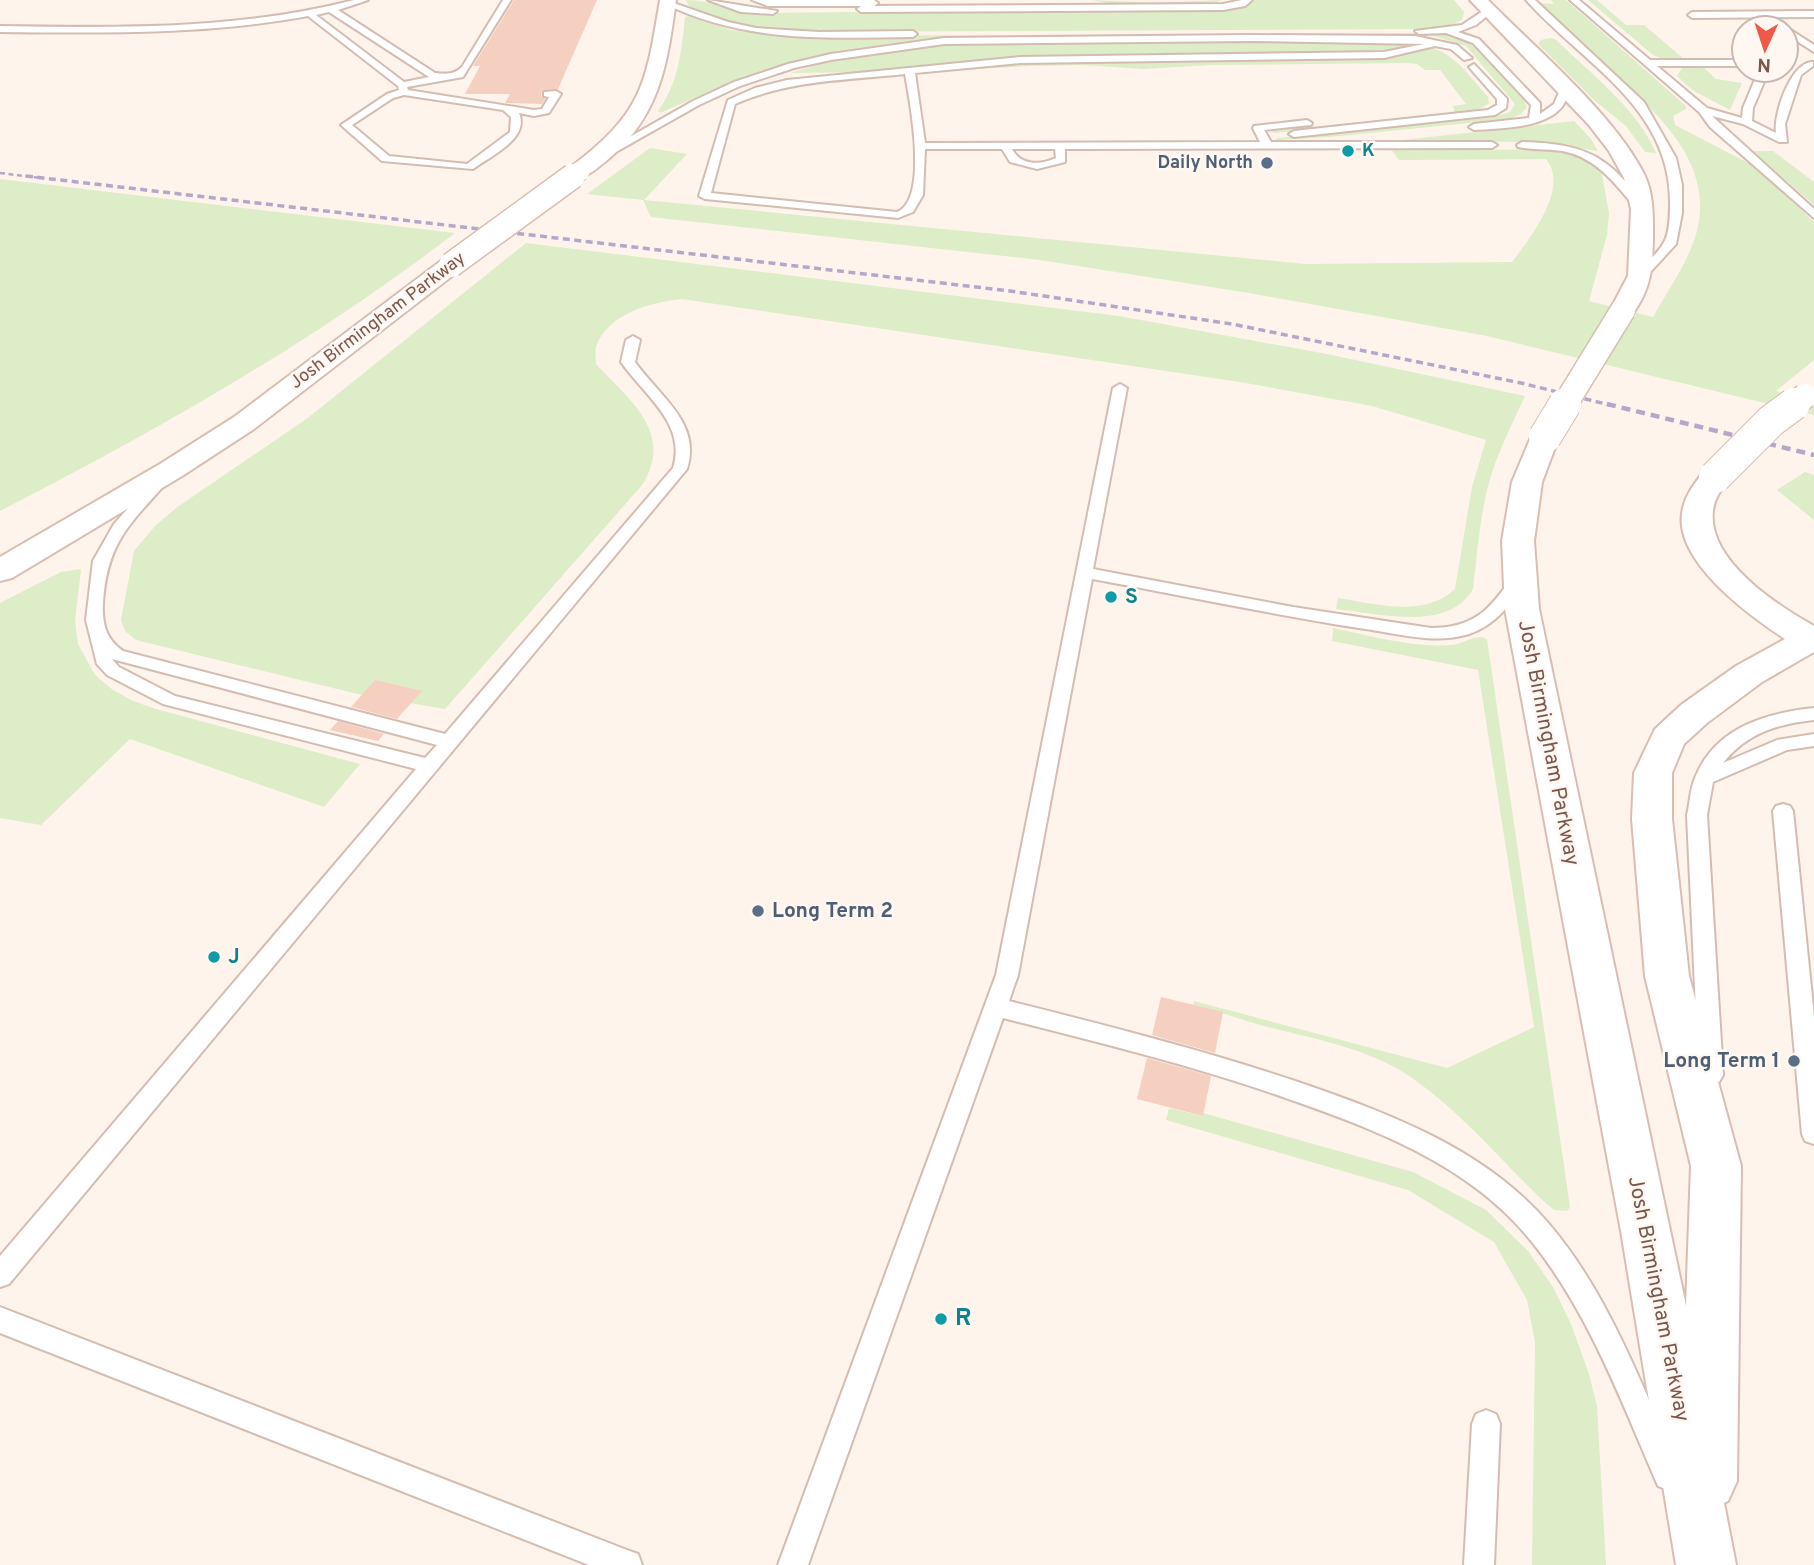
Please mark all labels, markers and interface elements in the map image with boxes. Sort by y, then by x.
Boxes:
north arrow [1730,14,1800,84]
text: N [1757,52,1772,76]
place label: K [1362,140,1375,163]
marker: K [1340,143,1356,159]
place label: Daily North [1158,152,1253,175]
marker: Daily North [1259,155,1275,171]
street label: Josh Birmingham Parkway [286,247,470,395]
place label: S [1125,584,1138,611]
marker: S [1103,589,1119,605]
street label: Josh Birmingham Parkway [1511,618,1585,868]
place label: Long Term 2 [772,898,893,925]
marker: Long Term 2 [750,903,766,919]
place label: J [228,944,240,971]
marker: J [206,949,222,965]
place label: Long Term 1 [1663,1048,1780,1075]
marker: Long Term 1 [1786,1053,1802,1069]
street label: Josh Birmingham Parkway [1621,1174,1695,1424]
place label: R [955,1304,972,1334]
marker: R [933,1311,949,1327]

